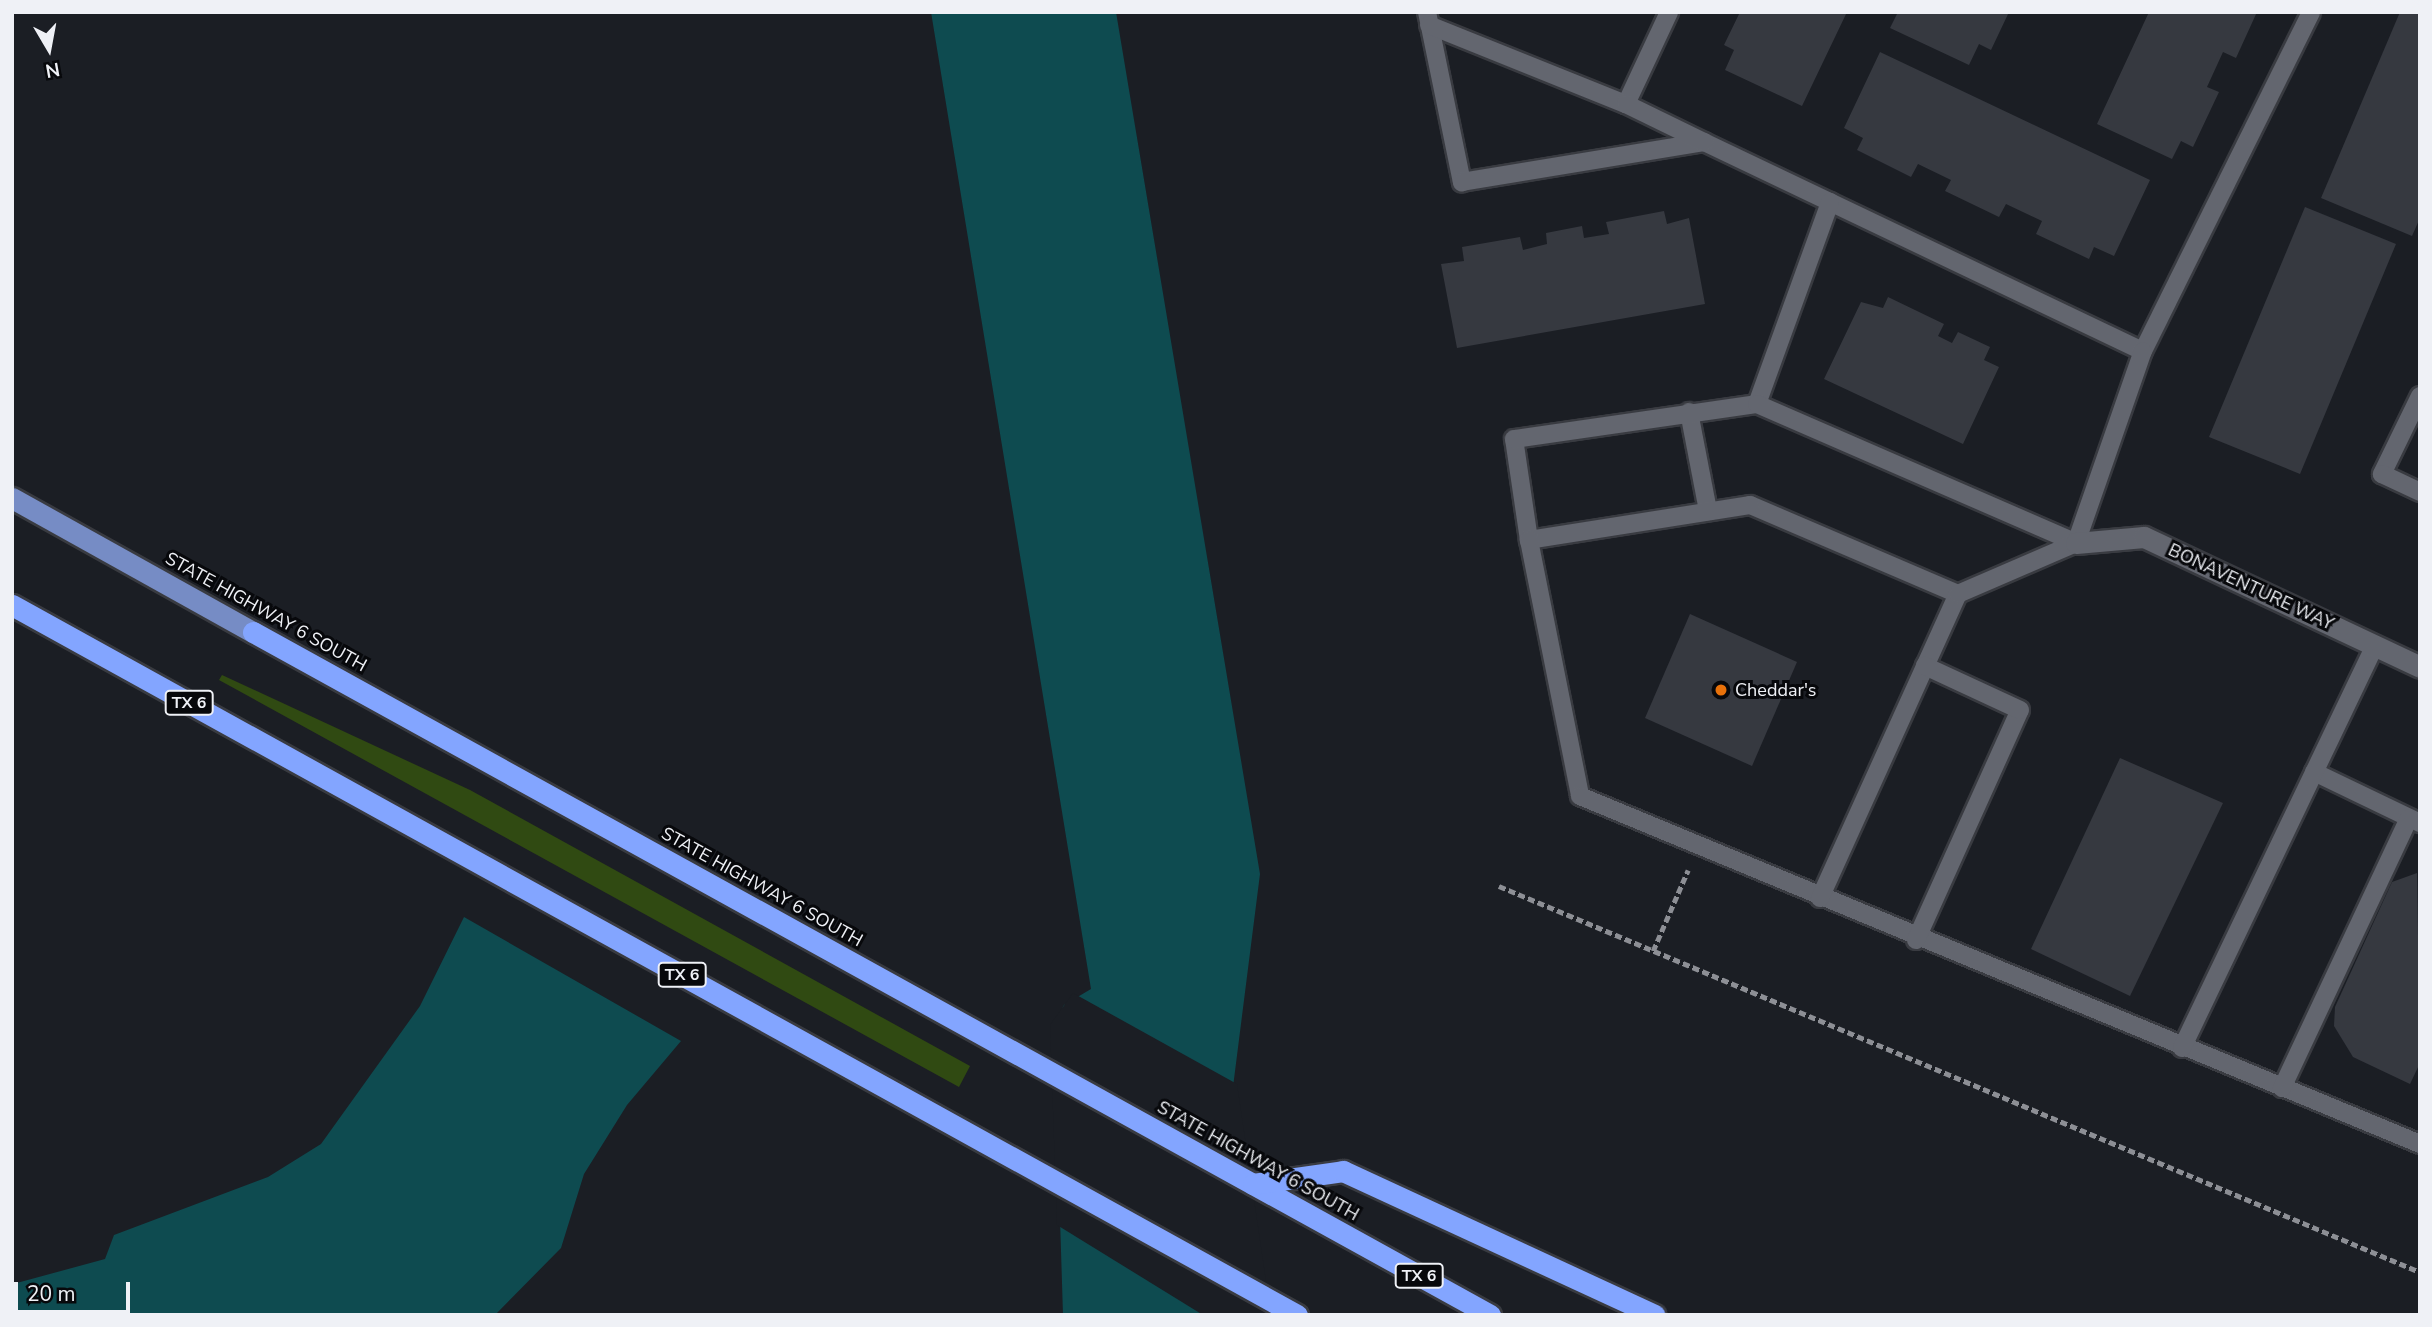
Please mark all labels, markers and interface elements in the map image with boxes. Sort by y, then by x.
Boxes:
north arrow [14,14,84,84]
text: N [43,56,62,84]
street label: BONAVENTURE WAY [2165,539,2337,635]
street label: STATE HIGHWAY 6 SOUTH [161,548,371,676]
place label: Cheddar's [1735,679,1817,701]
marker: Cheddar's [1713,682,1729,698]
road number: TX 6 [164,690,214,716]
street label: STATE HIGHWAY 6 SOUTH [657,823,867,951]
road number: TX 6 [658,962,706,987]
street label: STATE HIGHWAY 6 SOUTH [1153,1097,1363,1225]
road number: TX 6 [1394,1264,1444,1288]
scale bar [18,1268,133,1312]
text: 20 m [27,1280,76,1308]

